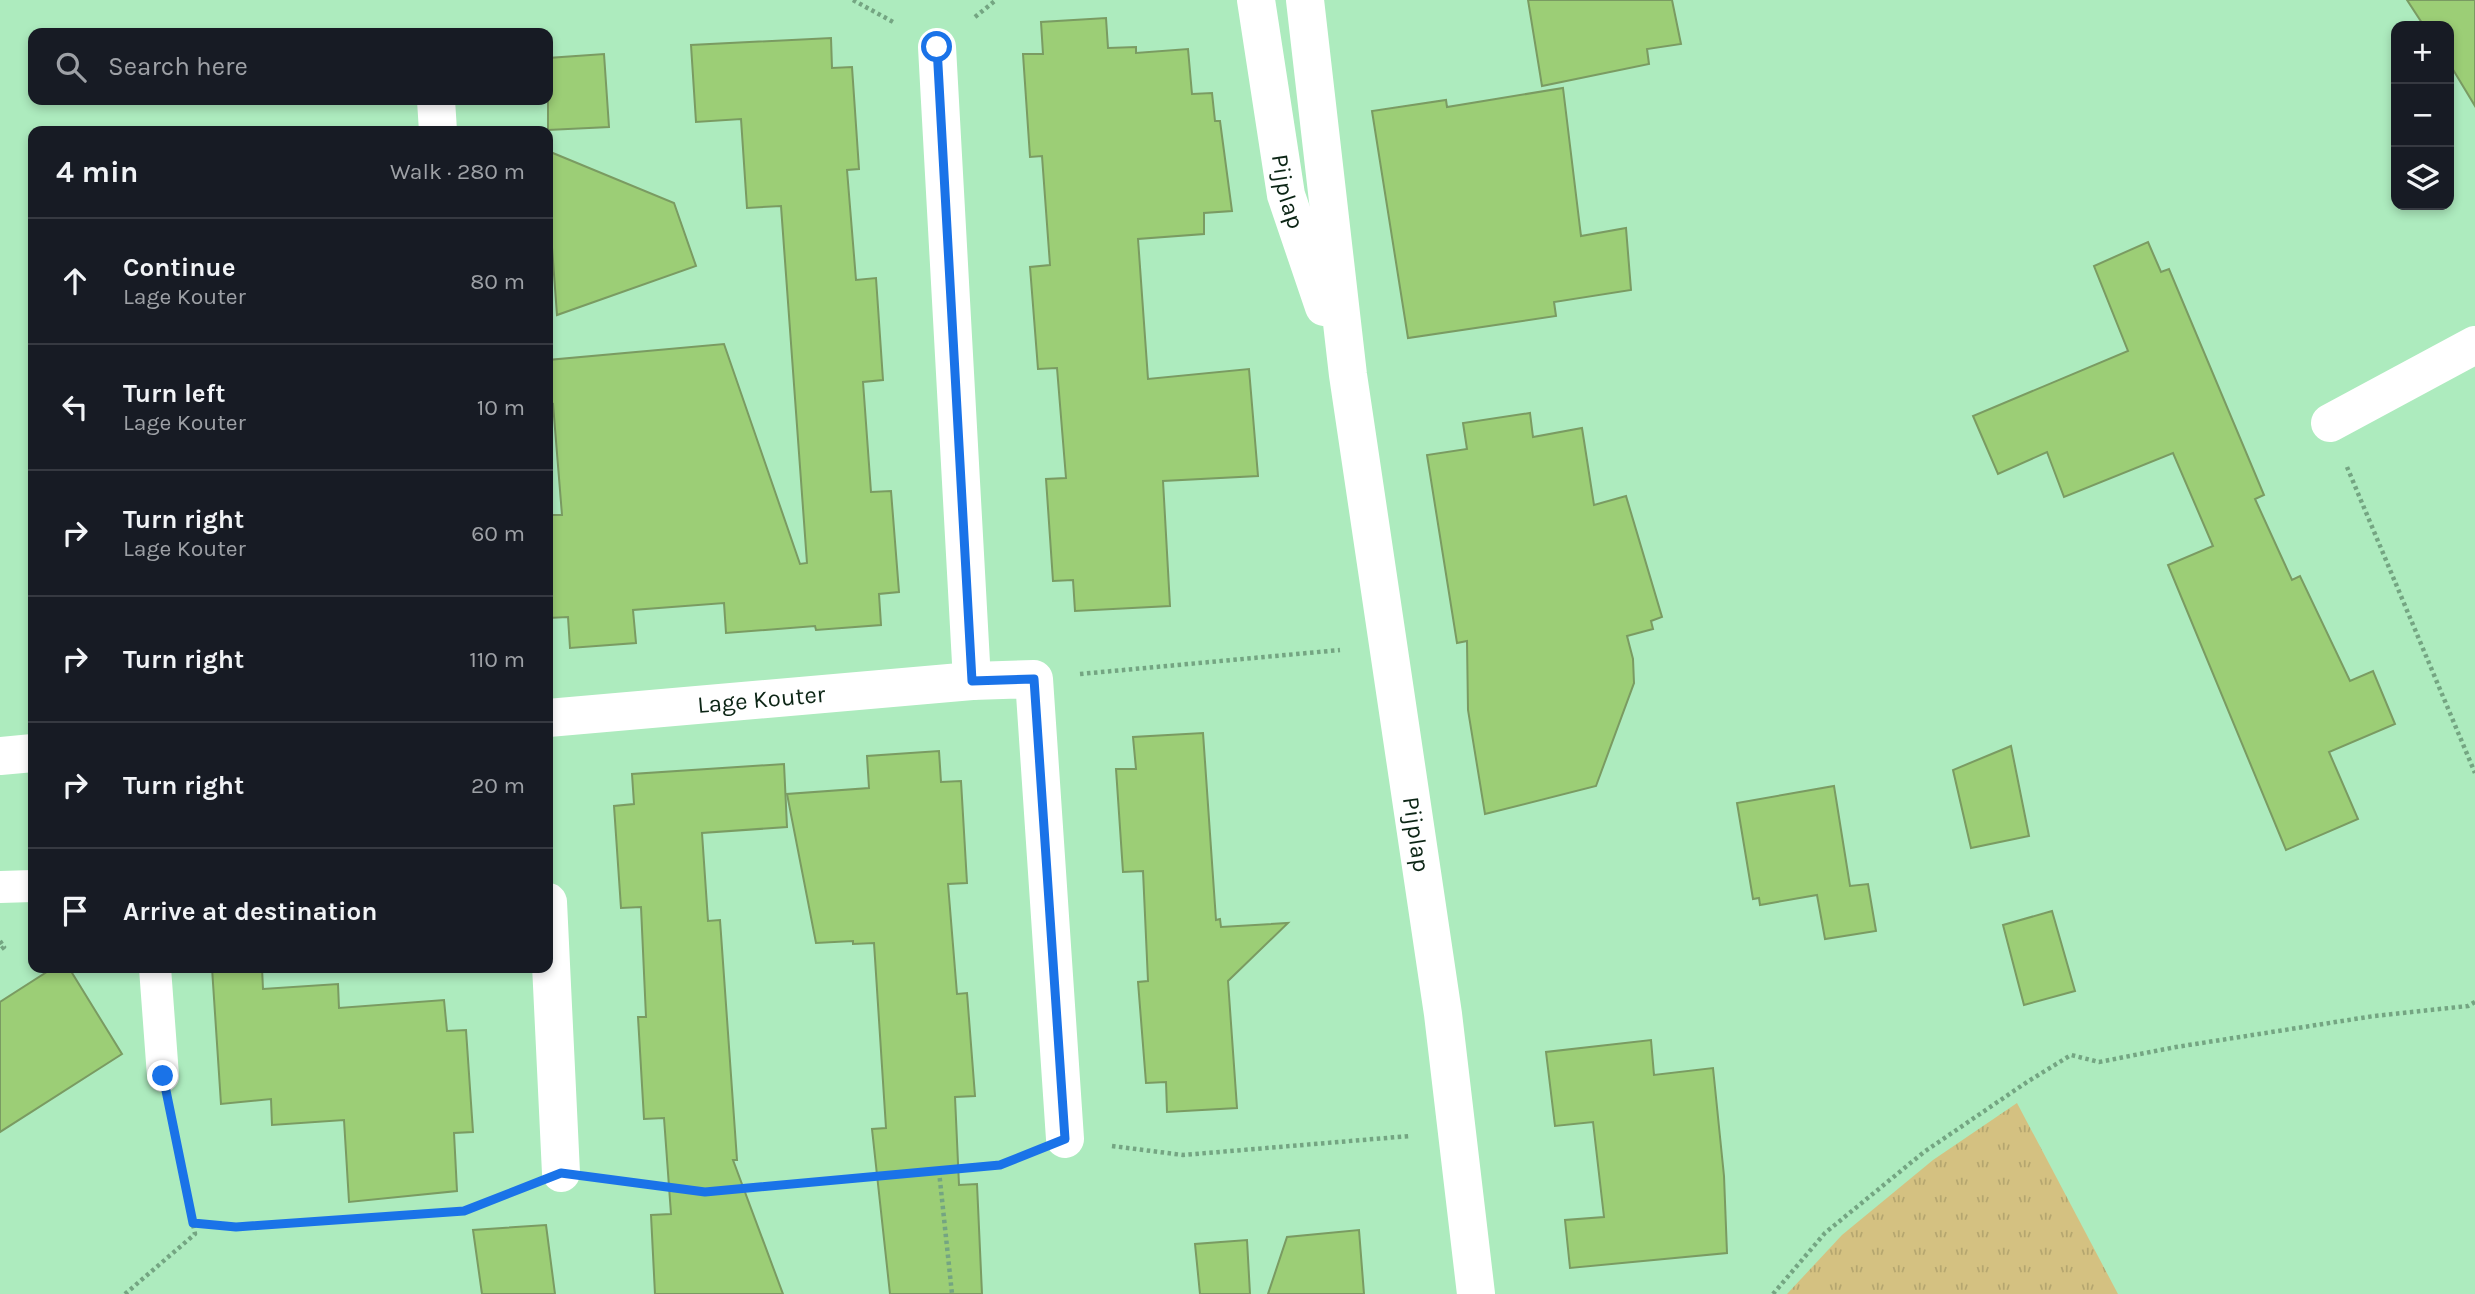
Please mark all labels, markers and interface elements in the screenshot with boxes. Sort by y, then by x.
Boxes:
map controls [2391,21,2454,210]
button: + [2391,21,2454,84]
search box [28,28,553,105]
route start [921,31,952,62]
icon: search [52,48,90,86]
text: Search here [108,51,248,82]
button: − [2391,84,2454,147]
button: layers [2391,147,2454,210]
street label: Pijplap [1266,152,1310,232]
text: 4 min [56,154,138,190]
text: Walk · 280 m [390,158,525,185]
text: Continue [123,252,235,283]
icon: ahead [56,262,94,300]
text: 80 m [470,268,525,295]
text: Lage Kouter [123,283,246,310]
text: Turn left [123,378,225,409]
icon: left [56,388,94,426]
text: 10 m [477,394,525,421]
text: Lage Kouter [123,409,246,436]
text: Turn right [123,504,244,535]
icon: right [56,514,94,552]
text: 60 m [471,520,525,547]
text: Lage Kouter [123,535,246,562]
icon: right [56,640,94,678]
text: Turn right [123,644,244,675]
text: 110 m [469,646,525,673]
street label: Lage Kouter [696,680,827,719]
icon: right [56,766,94,804]
text: Turn right [123,770,244,801]
text: 20 m [471,772,525,799]
street label: Pijplap [1397,795,1436,874]
icon: arrive [56,892,94,930]
text: Arrive at destination [123,896,377,927]
route end [147,1060,178,1091]

